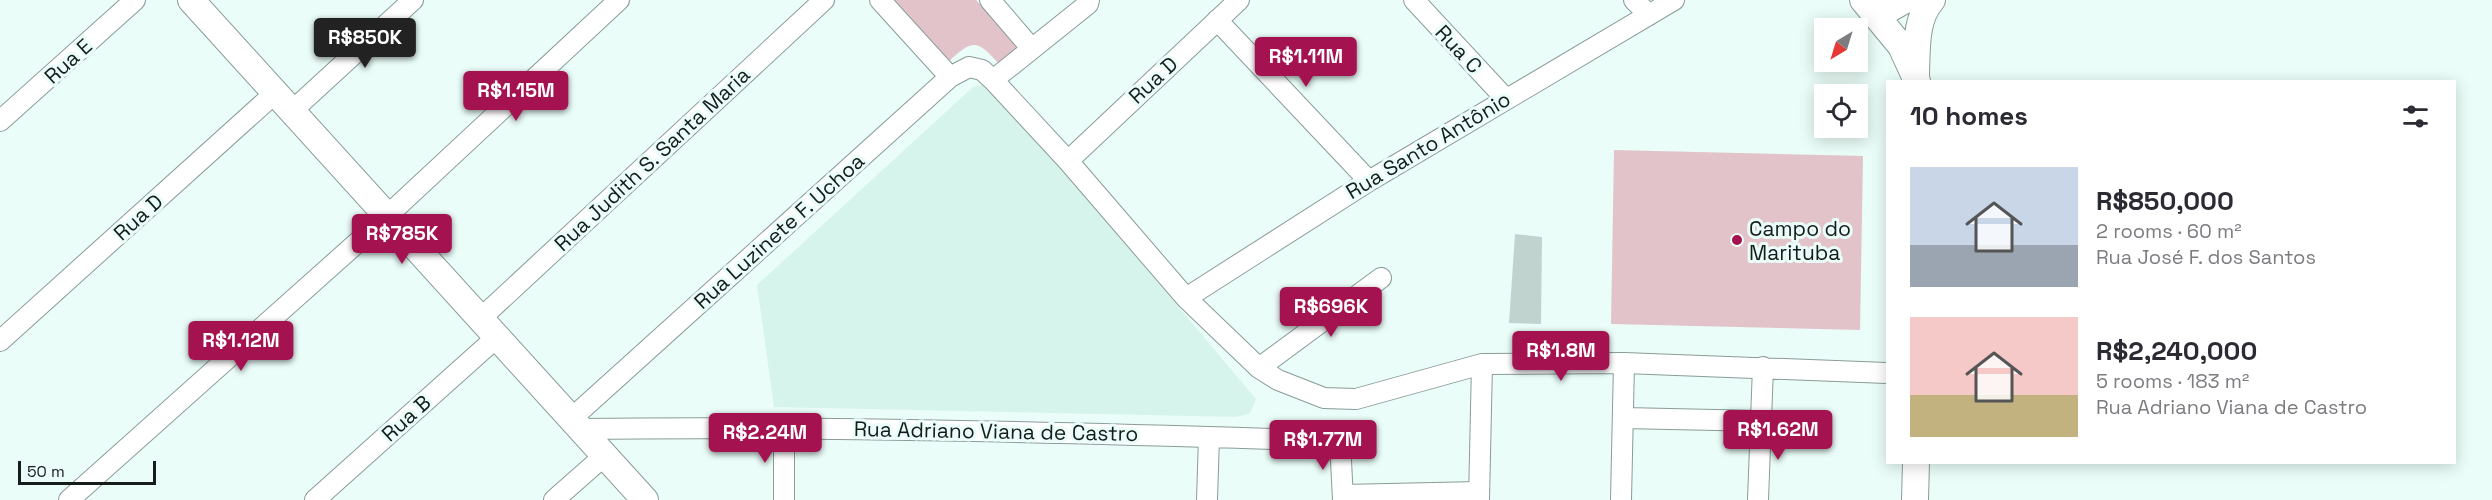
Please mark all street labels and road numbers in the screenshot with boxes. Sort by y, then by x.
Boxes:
street label: Rua C [1430,19,1488,79]
street label: Rua E [38,32,98,90]
street label: Rua D [1123,51,1183,109]
street label: Rua Judith S. Santa Maria [549,61,755,257]
street label: Rua Santo Antônio [1341,85,1515,205]
street label: Rua Luzinete F. Uchoa [688,147,870,315]
street label: Rua D [108,188,168,246]
street label: Rua B [376,389,436,447]
street label: Rua Adriano Viana de Castro [854,415,1138,447]

